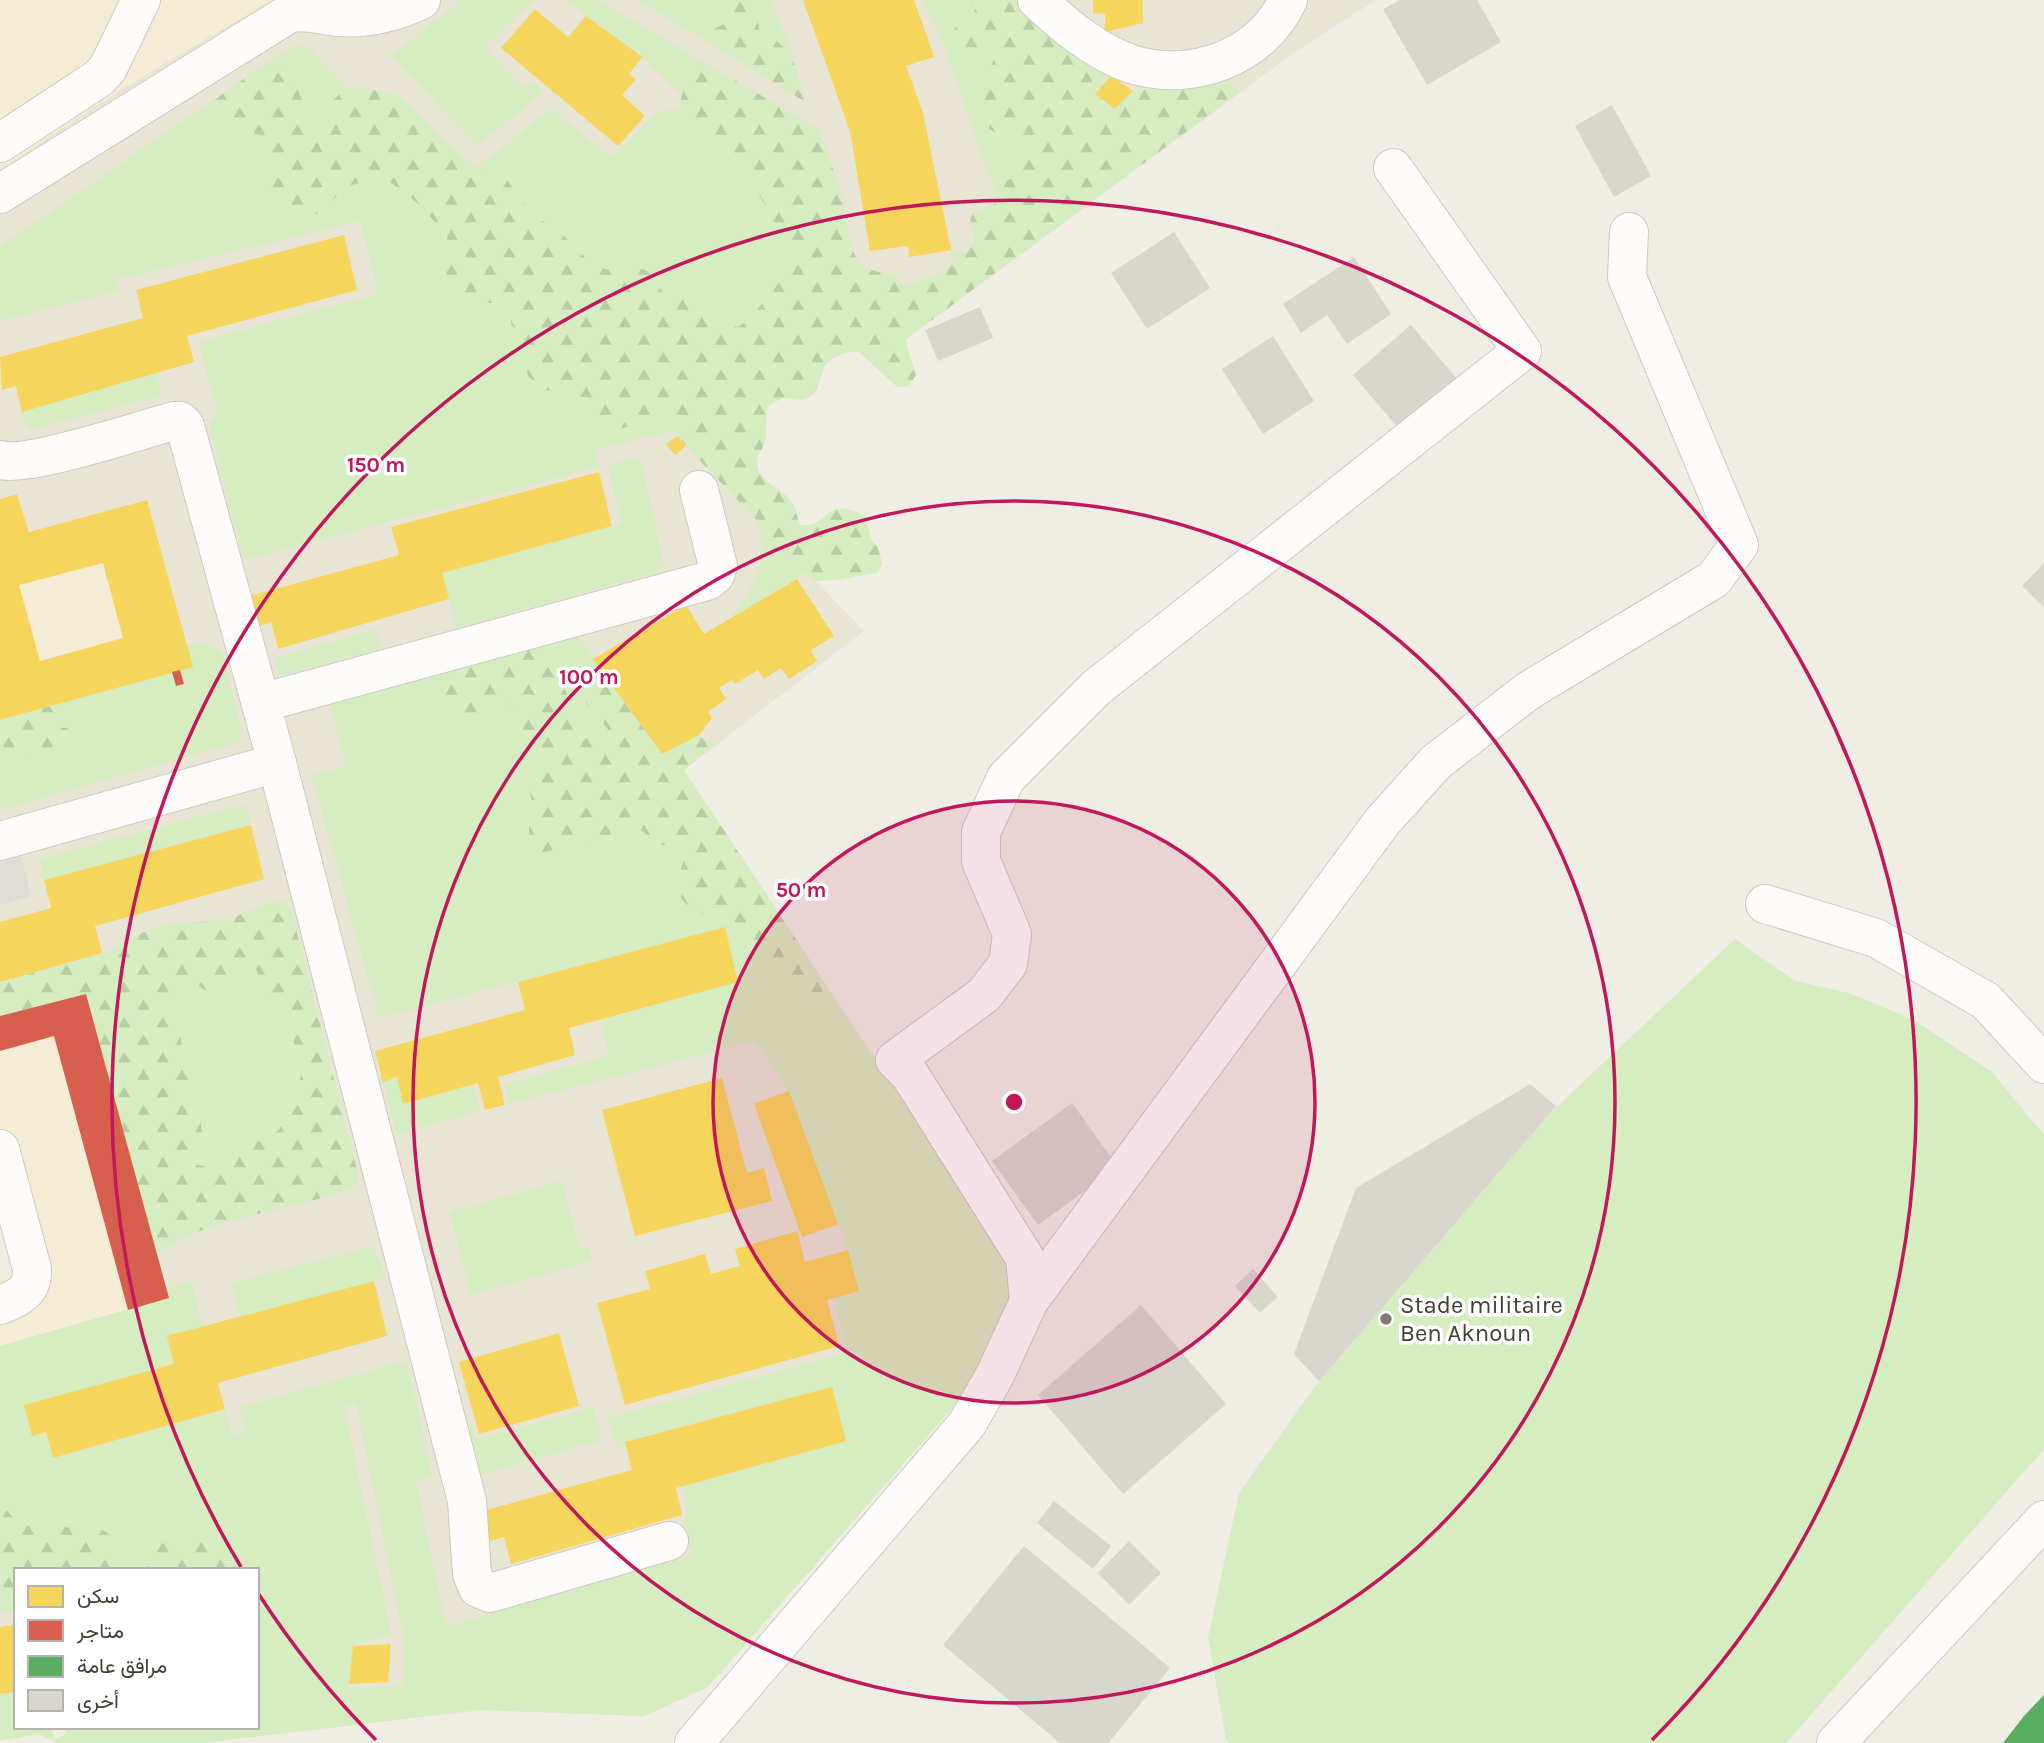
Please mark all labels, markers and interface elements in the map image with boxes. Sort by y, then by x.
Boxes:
text: 150 m [347,453,405,477]
text: 100 m [559,665,619,689]
text: 50 m [776,878,826,902]
centre of rings [1002,1090,1026,1114]
place label: Stade militaire Ben Aknoun [1400,1291,1563,1347]
marker: Stade militaire Ben Aknoun [1378,1311,1394,1327]
legend [14,1568,259,1729]
text: سكن [77,1584,119,1608]
text: متاجر [76,1619,124,1644]
text: مرافق عامة [77,1654,167,1679]
text: أخرى [77,1689,119,1714]

